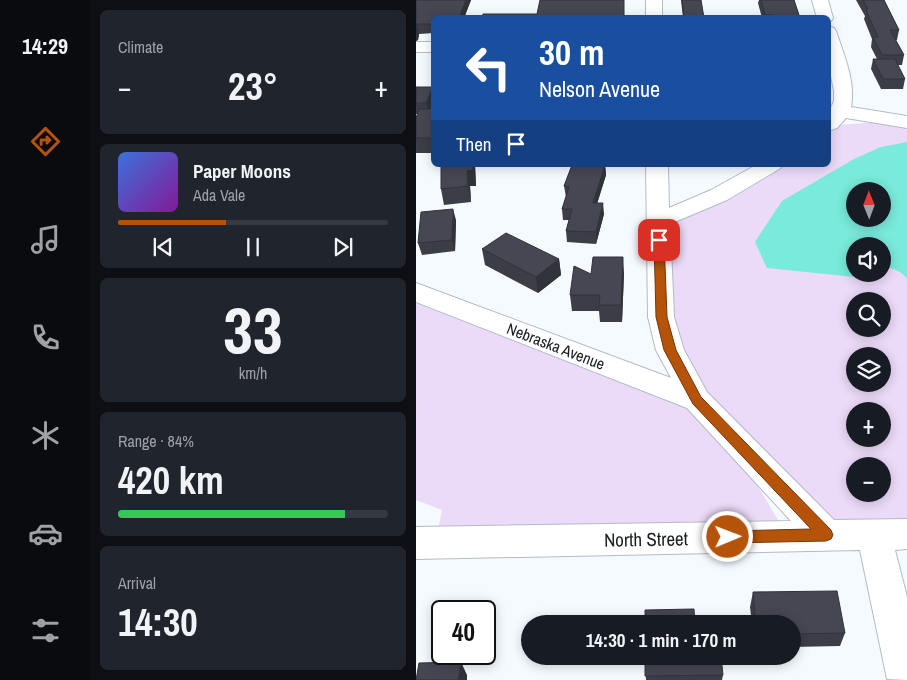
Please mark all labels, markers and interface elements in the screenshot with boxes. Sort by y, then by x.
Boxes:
text: 30 m [539,29,604,76]
text: 14:29 [22,31,68,61]
icon: left [456,35,521,100]
text: Climate [118,36,163,58]
text: 23° [228,61,278,112]
text: − [118,68,131,106]
text: + [375,68,388,106]
text: Nelson Avenue [539,74,660,104]
icon: directions [28,124,63,159]
icon: arrive [502,130,530,158]
text: Then [456,131,492,157]
text: Paper Moons [193,158,291,184]
north arrow [846,182,891,228]
map controls [846,182,891,502]
text: Ada Vale [193,184,245,206]
pin [638,219,680,261]
icon: music [28,222,63,257]
icon: arrive [645,226,673,254]
icon: previous [149,233,177,261]
icon: pause [239,233,267,261]
icon: next [329,233,357,261]
button: sound [846,237,891,282]
text: 33 [223,286,283,373]
button: search [846,292,891,337]
street label: Nebraska Avenue [504,317,608,375]
icon: phone [28,320,63,355]
button: layers [846,347,891,392]
text: km/h [239,362,267,384]
button: + [846,402,891,447]
icon: climate [28,418,63,453]
text: Range · 84% [118,430,194,452]
text: 420 km [118,455,224,506]
button: − [846,457,891,502]
position arrow [701,510,753,562]
icon: car [28,516,63,551]
street label: North Street [604,525,689,553]
text: Arrival [118,572,156,594]
text: 14:30 [118,597,198,648]
speed limit sign: 40 [431,600,496,665]
icon: filters [28,613,63,648]
text: 14:30 · 1 min · 170 m [586,627,736,653]

